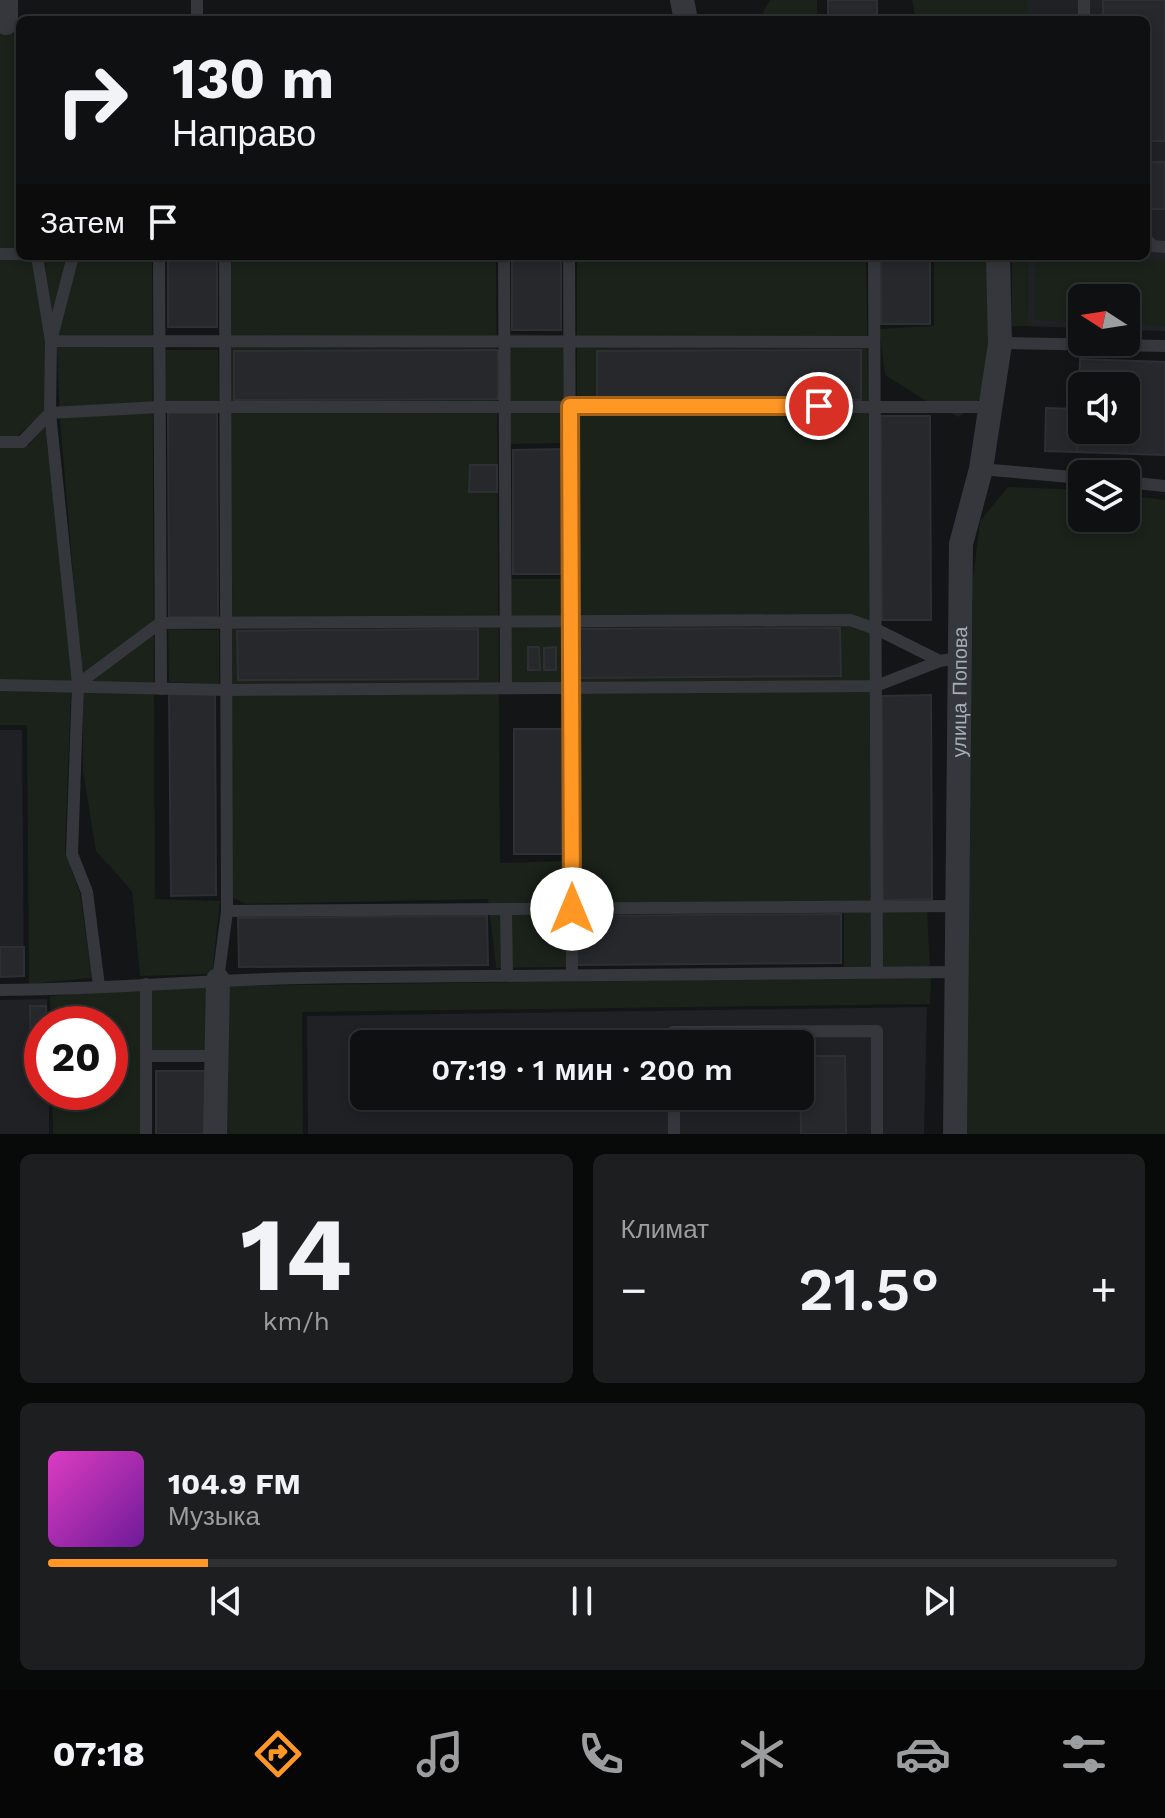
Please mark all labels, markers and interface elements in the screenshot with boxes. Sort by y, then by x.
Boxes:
text: 130 m [172,46,334,112]
icon: right [40,48,144,152]
text: Направо [172,113,316,155]
icon: arrive [141,200,185,244]
text: Затем [40,205,125,240]
north arrow [1068,284,1140,356]
map controls [1068,284,1140,532]
pin [785,372,853,440]
button: sound [1068,372,1140,444]
icon: arrive [797,384,841,428]
button: layers [1068,460,1140,532]
street label: улица Попова [947,626,972,758]
position arrow [530,867,614,951]
speed limit sign: 20 [24,1006,128,1110]
text: 07:19 · 1 мин · 200 m [431,1052,733,1087]
text: 14 [240,1193,352,1315]
text: Климат [621,1214,709,1244]
text: 21.5° [798,1254,939,1325]
text: − [621,1264,647,1316]
text: + [1090,1264,1117,1316]
text: km/h [263,1306,330,1336]
text: 104.9 FM [168,1466,301,1501]
text: Музыка [168,1501,260,1531]
icon: previous [204,1579,248,1623]
icon: pause [560,1579,604,1623]
icon: next [917,1579,961,1623]
icon: directions [250,1726,306,1782]
icon: music [412,1726,468,1782]
icon: phone [573,1726,629,1782]
icon: climate [734,1726,790,1782]
icon: car [895,1726,951,1782]
icon: filters [1056,1726,1112,1782]
text: 07:18 [53,1733,145,1775]

